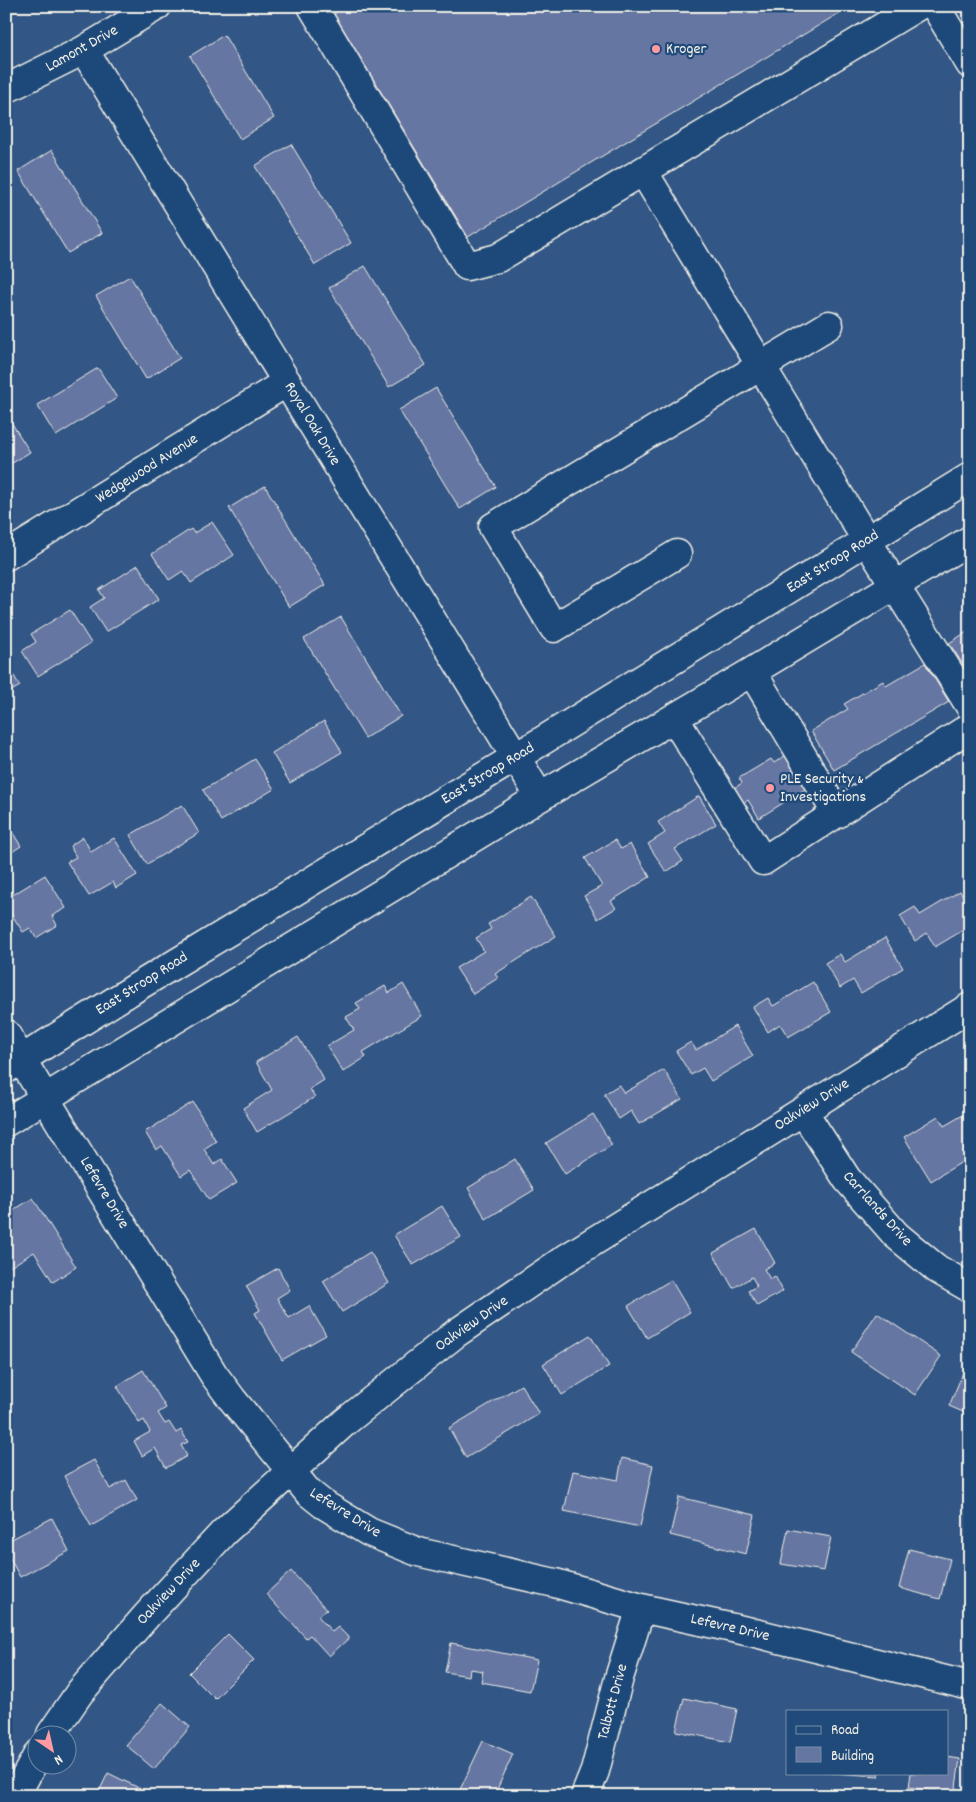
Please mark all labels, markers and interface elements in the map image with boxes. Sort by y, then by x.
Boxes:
street label: Lamont Drive [41,20,123,78]
place label: Kroger [666,38,706,61]
marker: Kroger [650,43,662,55]
street label: Royal Oak Drive [278,378,346,470]
street label: Wedgewood Avenue [91,428,203,510]
street label: East Stroop Road [782,524,884,600]
street label: East Stroop Road [437,737,539,811]
place label: PLE Security & Investigations [780,768,866,809]
marker: PLE Security & Investigations [764,782,776,794]
street label: East Stroop Road [91,946,193,1022]
street label: Oakview Drive [770,1073,854,1137]
street label: Lefevre Drive [73,1153,135,1233]
street label: Carrlands Drive [837,1166,917,1252]
street label: Oakview Drive [431,1290,513,1358]
street label: Lefevre Drive [305,1482,385,1544]
street label: Oakview Drive [132,1553,206,1631]
street label: Lefevre Drive [688,1608,772,1648]
street label: Talbott Drive [592,1661,634,1743]
legend [786,1710,948,1774]
text: Road [831,1720,859,1742]
north arrow [28,1724,78,1774]
text: Building [831,1746,874,1768]
text: N [50,1749,67,1769]

